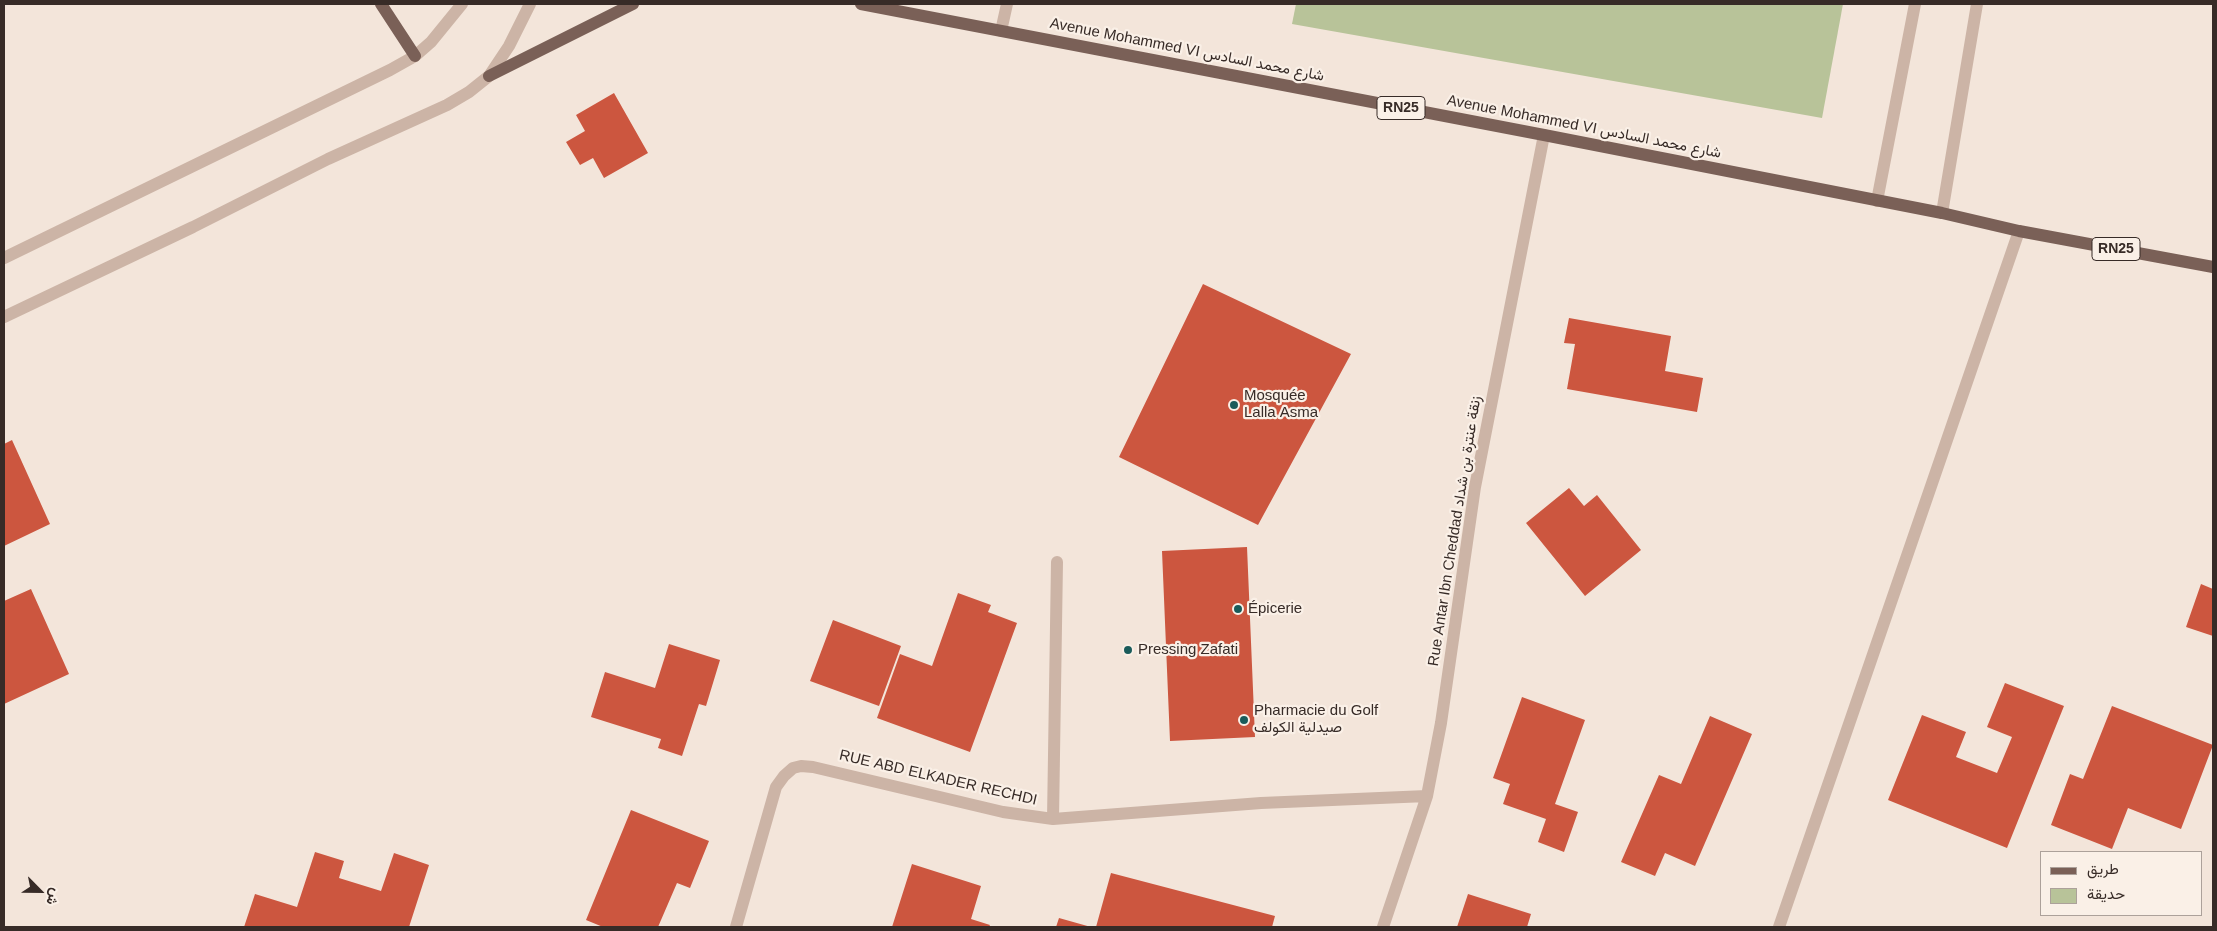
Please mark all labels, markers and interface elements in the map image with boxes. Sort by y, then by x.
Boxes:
street label: Avenue Mohammed VI شارع محمد السادس [1048,15,1326,85]
street label: Avenue Mohammed VI شارع محمد السادس [1445,92,1723,162]
road number: RN25 [1377,96,1425,120]
road number: RN25 [2092,238,2140,260]
place label: Mosquée Lalla Asma [1244,387,1318,422]
street label: Rue Antar Ibn Cheddad زنقة عنترة بن شداد [1425,395,1485,667]
marker: Mosquée Lalla Asma [1228,399,1240,411]
place label: Épicerie [1248,600,1302,618]
marker: Épicerie [1232,603,1244,615]
place label: Pressing Zafati [1138,641,1238,659]
marker: Pressing Zafati [1122,644,1134,656]
place label: Pharmacie du Golf صيدلية الكولف [1254,702,1378,737]
marker: Pharmacie du Golf صيدلية الكولف [1238,714,1250,726]
street label: RUE ABD ELKADER RECHDI [837,746,1039,810]
legend [2040,851,2202,916]
text: طريق [2087,860,2119,877]
north arrow [15,866,65,916]
text: حديقة [2087,885,2125,902]
text: ش [43,886,64,908]

